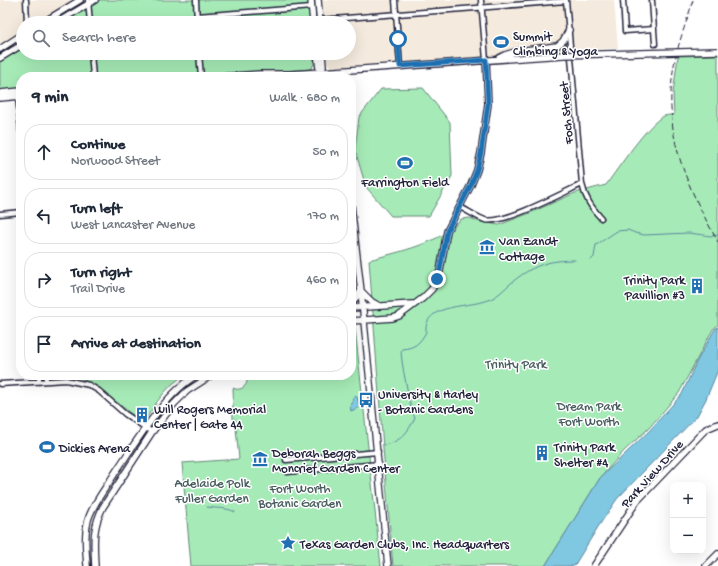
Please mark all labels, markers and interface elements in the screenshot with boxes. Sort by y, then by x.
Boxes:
search box [16,16,356,60]
icon: search [30,27,52,49]
text: Search here [62,29,136,47]
route start [389,30,407,48]
place label: Summit Climbing & Yoga [513,30,599,60]
sports icon: Summit Climbing & Yoga [492,33,510,51]
street label: Foch Street [557,79,578,146]
text: 9 min [32,88,68,108]
text: Walk · 680 m [269,91,340,106]
text: Continue [71,136,125,154]
icon: ahead [33,141,55,163]
text: 50 m [312,145,339,160]
text: Norwood Street [71,154,160,169]
sports icon: Farrington Field [396,154,414,172]
place label: Farrington Field [360,176,450,191]
text: Turn left [71,200,122,218]
icon: left [33,205,55,227]
text: 170 m [307,209,339,224]
text: West Lancaster Avenue [71,218,195,233]
place label: Van Zandt Cottage [498,235,559,265]
museum icon: Van Zandt Cottage [478,238,496,256]
text: Turn right [71,264,131,282]
icon: right [33,269,55,291]
route end [428,270,446,288]
text: 460 m [307,273,339,288]
place label: Trinity Park Pavillion #3 [623,274,686,304]
building icon: Trinity Park Pavillion #3 [688,277,706,295]
text: Trail Drive [71,282,125,297]
icon: arrive [33,333,55,355]
text: Arrive at destination [71,335,201,353]
park label: Trinity Park [485,358,548,373]
place label: University & Harley - Botanic Gardens [378,388,479,418]
bus stop icon: University & Harley - Botanic Gardens [357,391,375,409]
park label: Dream Park Fort Worth [556,400,622,430]
place label: Will Rogers Memorial Center | Gate 44 [154,403,266,433]
building icon: Will Rogers Memorial Center | Gate 44 [133,406,151,424]
street label: Park View Drive [618,437,687,512]
sports icon: Dickies Arena [38,438,56,456]
place label: Trinity Park Shelter #4 [553,441,616,471]
place label: Dickies Arena [58,442,131,457]
building icon: Trinity Park Shelter #4 [533,444,551,462]
place label: Deborah Beggs Moncrief Garden Center [271,447,401,477]
museum icon: Deborah Beggs Moncrief Garden Center [251,450,269,468]
park label: Adelaide Polk Fuller Garden [174,477,251,507]
park label: Fort Worth Botanic Garden [258,482,342,512]
map controls [670,482,706,554]
button: + [670,482,706,518]
button: − [670,518,706,554]
place icon: Texas Garden Clubs, Inc. Headquarters [279,534,297,552]
place label: Texas Garden Clubs, Inc. Headquarters [299,538,510,553]

